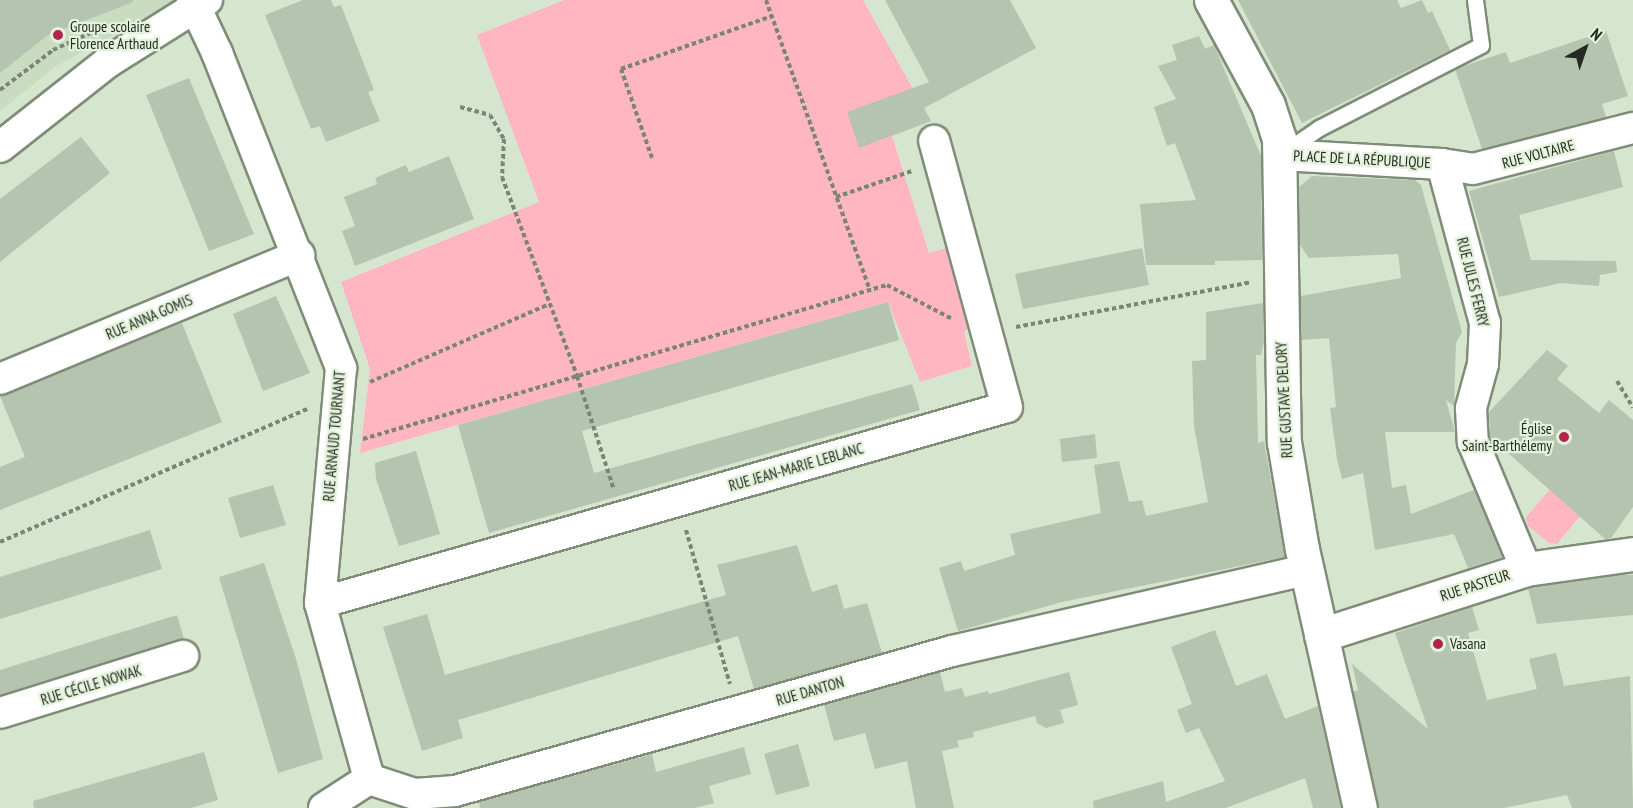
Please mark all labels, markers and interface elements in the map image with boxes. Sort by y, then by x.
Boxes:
place label: Groupe scolaire Florence Arthaud [70,17,159,52]
north arrow [1555,18,1615,78]
text: N [1587,24,1606,45]
marker: Groupe scolaire Florence Arthaud [51,28,65,42]
street label: RUE VOLTAIRE [1500,136,1576,172]
street label: PLACE DE LA RÉPUBLIQUE [1293,146,1431,172]
street label: RUE JULES FERRY [1453,235,1493,329]
street label: RUE ANNA GOMIS [103,291,195,343]
street label: RUE GUSTAVE DELORY [1272,341,1296,459]
street label: RUE ARNAUD TOURNANT [319,369,349,503]
place label: Église Saint-Barthélemy [1462,419,1552,454]
marker: Église Saint-Barthélemy [1557,430,1571,444]
street label: RUE JEAN-MARIE LEBLANC [727,439,865,495]
street label: RUE PASTEUR [1438,565,1512,605]
place label: Vasana [1450,635,1486,653]
marker: Vasana [1431,637,1445,651]
street label: RUE CÉCILE NOWAK [38,661,144,709]
street label: RUE DANTON [774,673,846,709]

